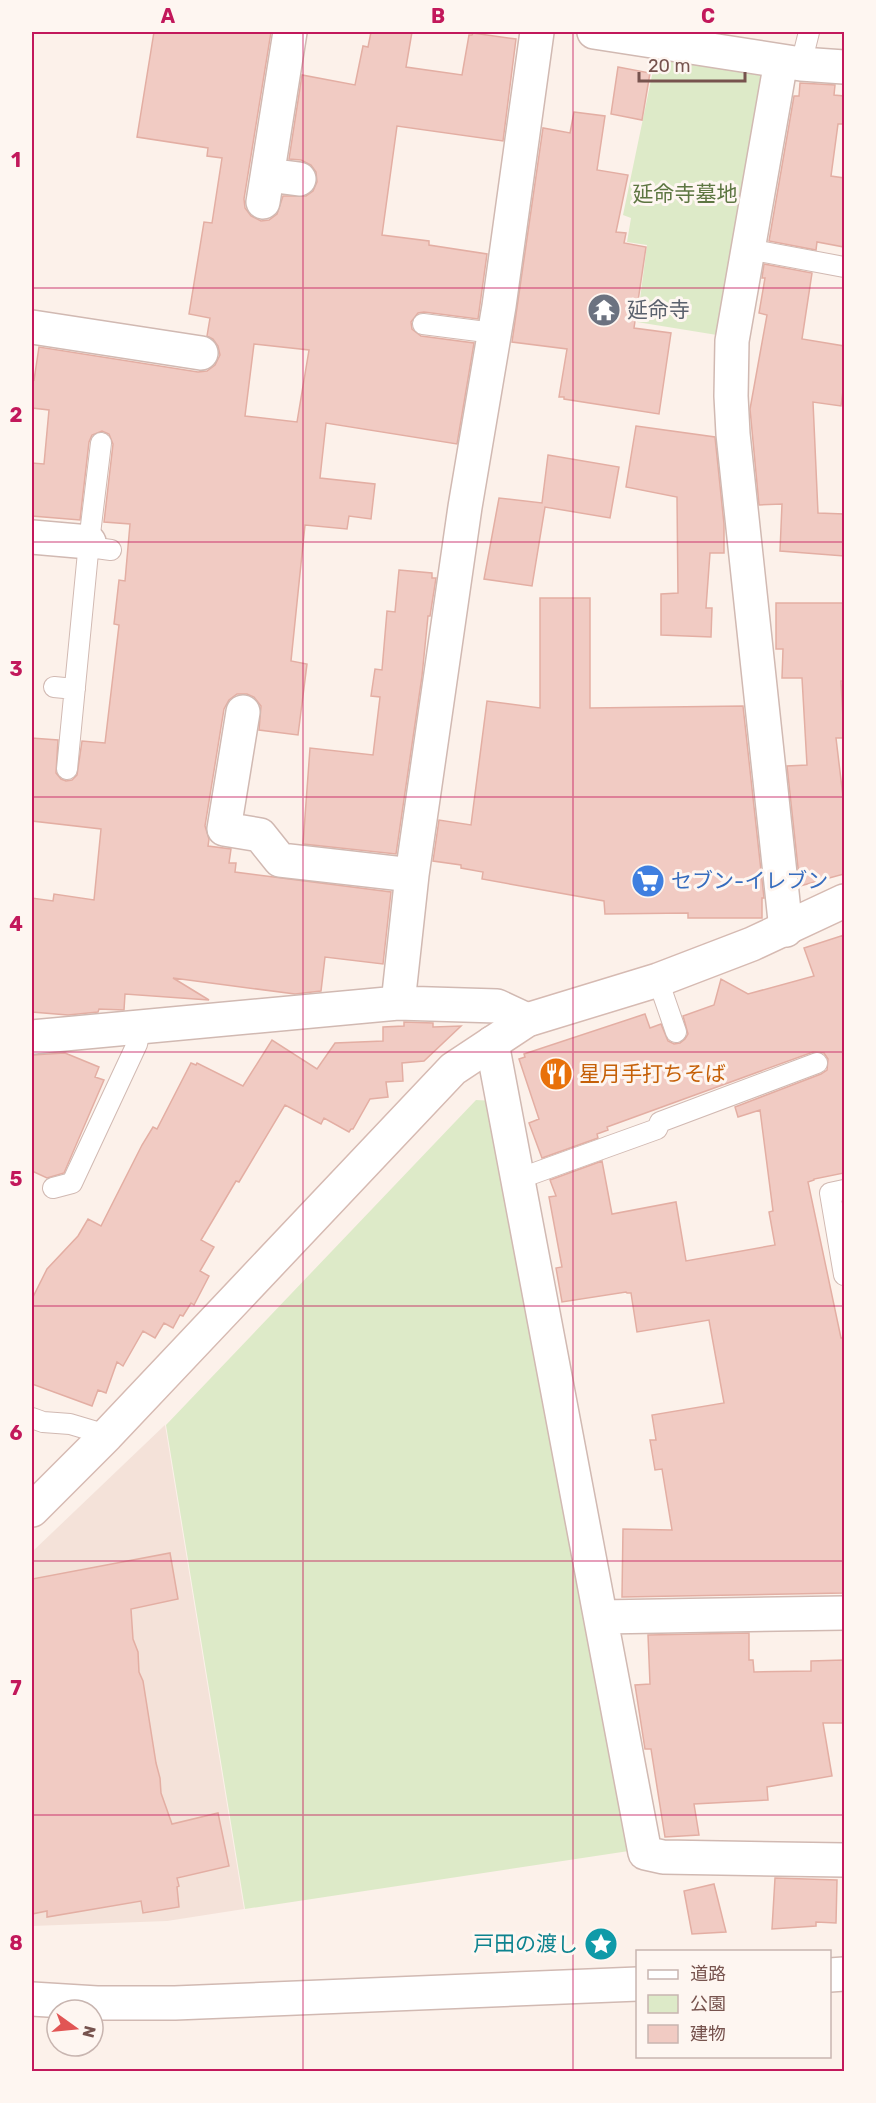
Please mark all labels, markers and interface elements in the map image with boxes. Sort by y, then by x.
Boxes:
text: A [161,4,176,28]
text: B [431,4,445,28]
text: C [701,4,715,28]
scale bar [639,45,746,83]
text: 20 m [648,55,690,77]
text: 1 [11,148,21,172]
park label: 延命寺墓地 [633,181,738,206]
temple icon: 延命寺 [586,292,622,328]
place label: 延命寺 [627,297,690,322]
text: 2 [10,403,23,427]
text: 3 [9,657,23,681]
supermarket icon: セブン-イレブン [630,863,666,899]
place label: セブン-イレブン [671,868,828,893]
text: 4 [9,912,23,936]
restaurant icon: 星月手打ちそば [538,1056,574,1092]
place label: 星月手打ちそば [579,1061,726,1086]
text: 5 [10,1167,23,1191]
text: 6 [9,1421,23,1445]
text: 7 [10,1676,22,1700]
place icon: 戸田の渡し [583,1926,619,1962]
text: 8 [9,1931,23,1955]
place label: 戸田の渡し [473,1931,578,1956]
legend [636,1950,831,2058]
text: 道路 [690,1963,726,1985]
text: 公園 [690,1993,726,2015]
north arrow [45,1998,105,2058]
text: 建物 [690,2023,726,2045]
text: N [78,2024,100,2040]

